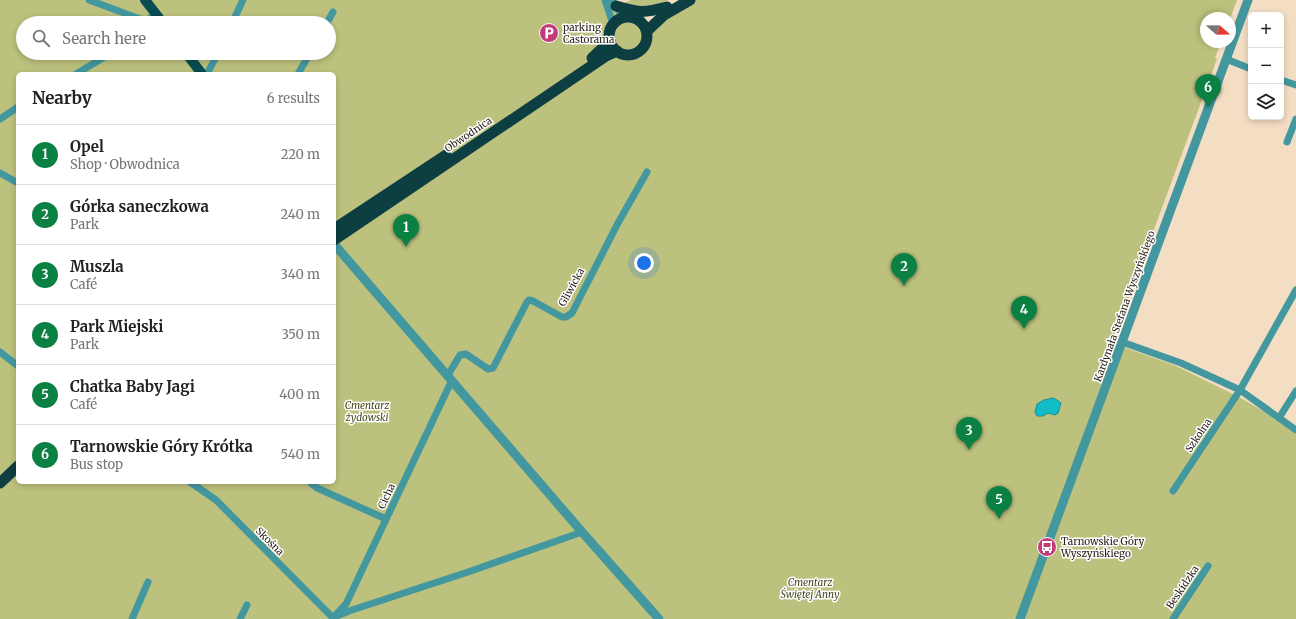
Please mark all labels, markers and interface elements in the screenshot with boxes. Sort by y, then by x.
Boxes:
north arrow [1200,12,1236,48]
map controls [1248,12,1284,120]
button: + [1248,12,1284,48]
search box [16,16,336,60]
place label: parking Castorama [563,21,615,46]
parking icon: parking Castorama [538,22,560,44]
icon: search [30,27,52,49]
text: Search here [62,29,146,48]
button: − [1248,48,1284,84]
pin: 6 [1195,74,1221,107]
button: layers [1248,84,1284,120]
text: Nearby [32,87,92,109]
text: 6 results [267,90,320,107]
street label: Obwodnica [442,114,495,155]
text: Opel [70,137,104,156]
text: 1 [42,146,48,163]
text: 220 m [281,146,320,163]
text: Shop · Obwodnica [70,156,180,173]
text: Górka saneczkowa [70,197,209,216]
text: 2 [41,206,49,223]
text: 240 m [280,206,320,223]
pin: 1 [393,214,419,247]
text: Park [70,216,99,233]
street label: Kardynała Stefana Wyszyńskiego [1091,229,1158,384]
your location [634,253,654,273]
pin: 2 [891,253,917,286]
text: Muszla [70,257,124,276]
street label: Gliwicka [556,265,588,309]
text: 3 [41,266,49,283]
text: 340 m [281,266,320,283]
text: Café [70,276,97,293]
pin: 4 [1011,296,1037,329]
text: Park Miejski [70,317,164,336]
text: 4 [41,326,49,343]
text: 350 m [282,326,320,343]
text: Park [70,336,99,353]
text: Chatka Baby Jagi [70,377,195,396]
text: 5 [41,386,49,403]
text: 400 m [279,386,320,403]
text: Café [70,396,97,413]
park label: Cmentarz żydowski [345,399,390,424]
street label: Szkolna [1182,415,1215,455]
pin: 3 [956,417,982,450]
text: Tarnowskie Góry Krótka [70,437,253,456]
text: 6 [41,446,49,463]
text: 540 m [280,446,320,463]
text: Bus stop [70,456,123,473]
street label: Cicha [375,481,398,511]
pin: 5 [986,486,1012,519]
street label: Skośna [253,525,287,559]
place label: Tarnowskie Góry Wyszyńskiego [1060,535,1144,560]
bus stop icon: Tarnowskie Góry Wyszyńskiego [1036,536,1058,558]
street label: Beskidzka [1163,562,1202,612]
park label: Cmentarz Świętej Anny [781,576,840,601]

